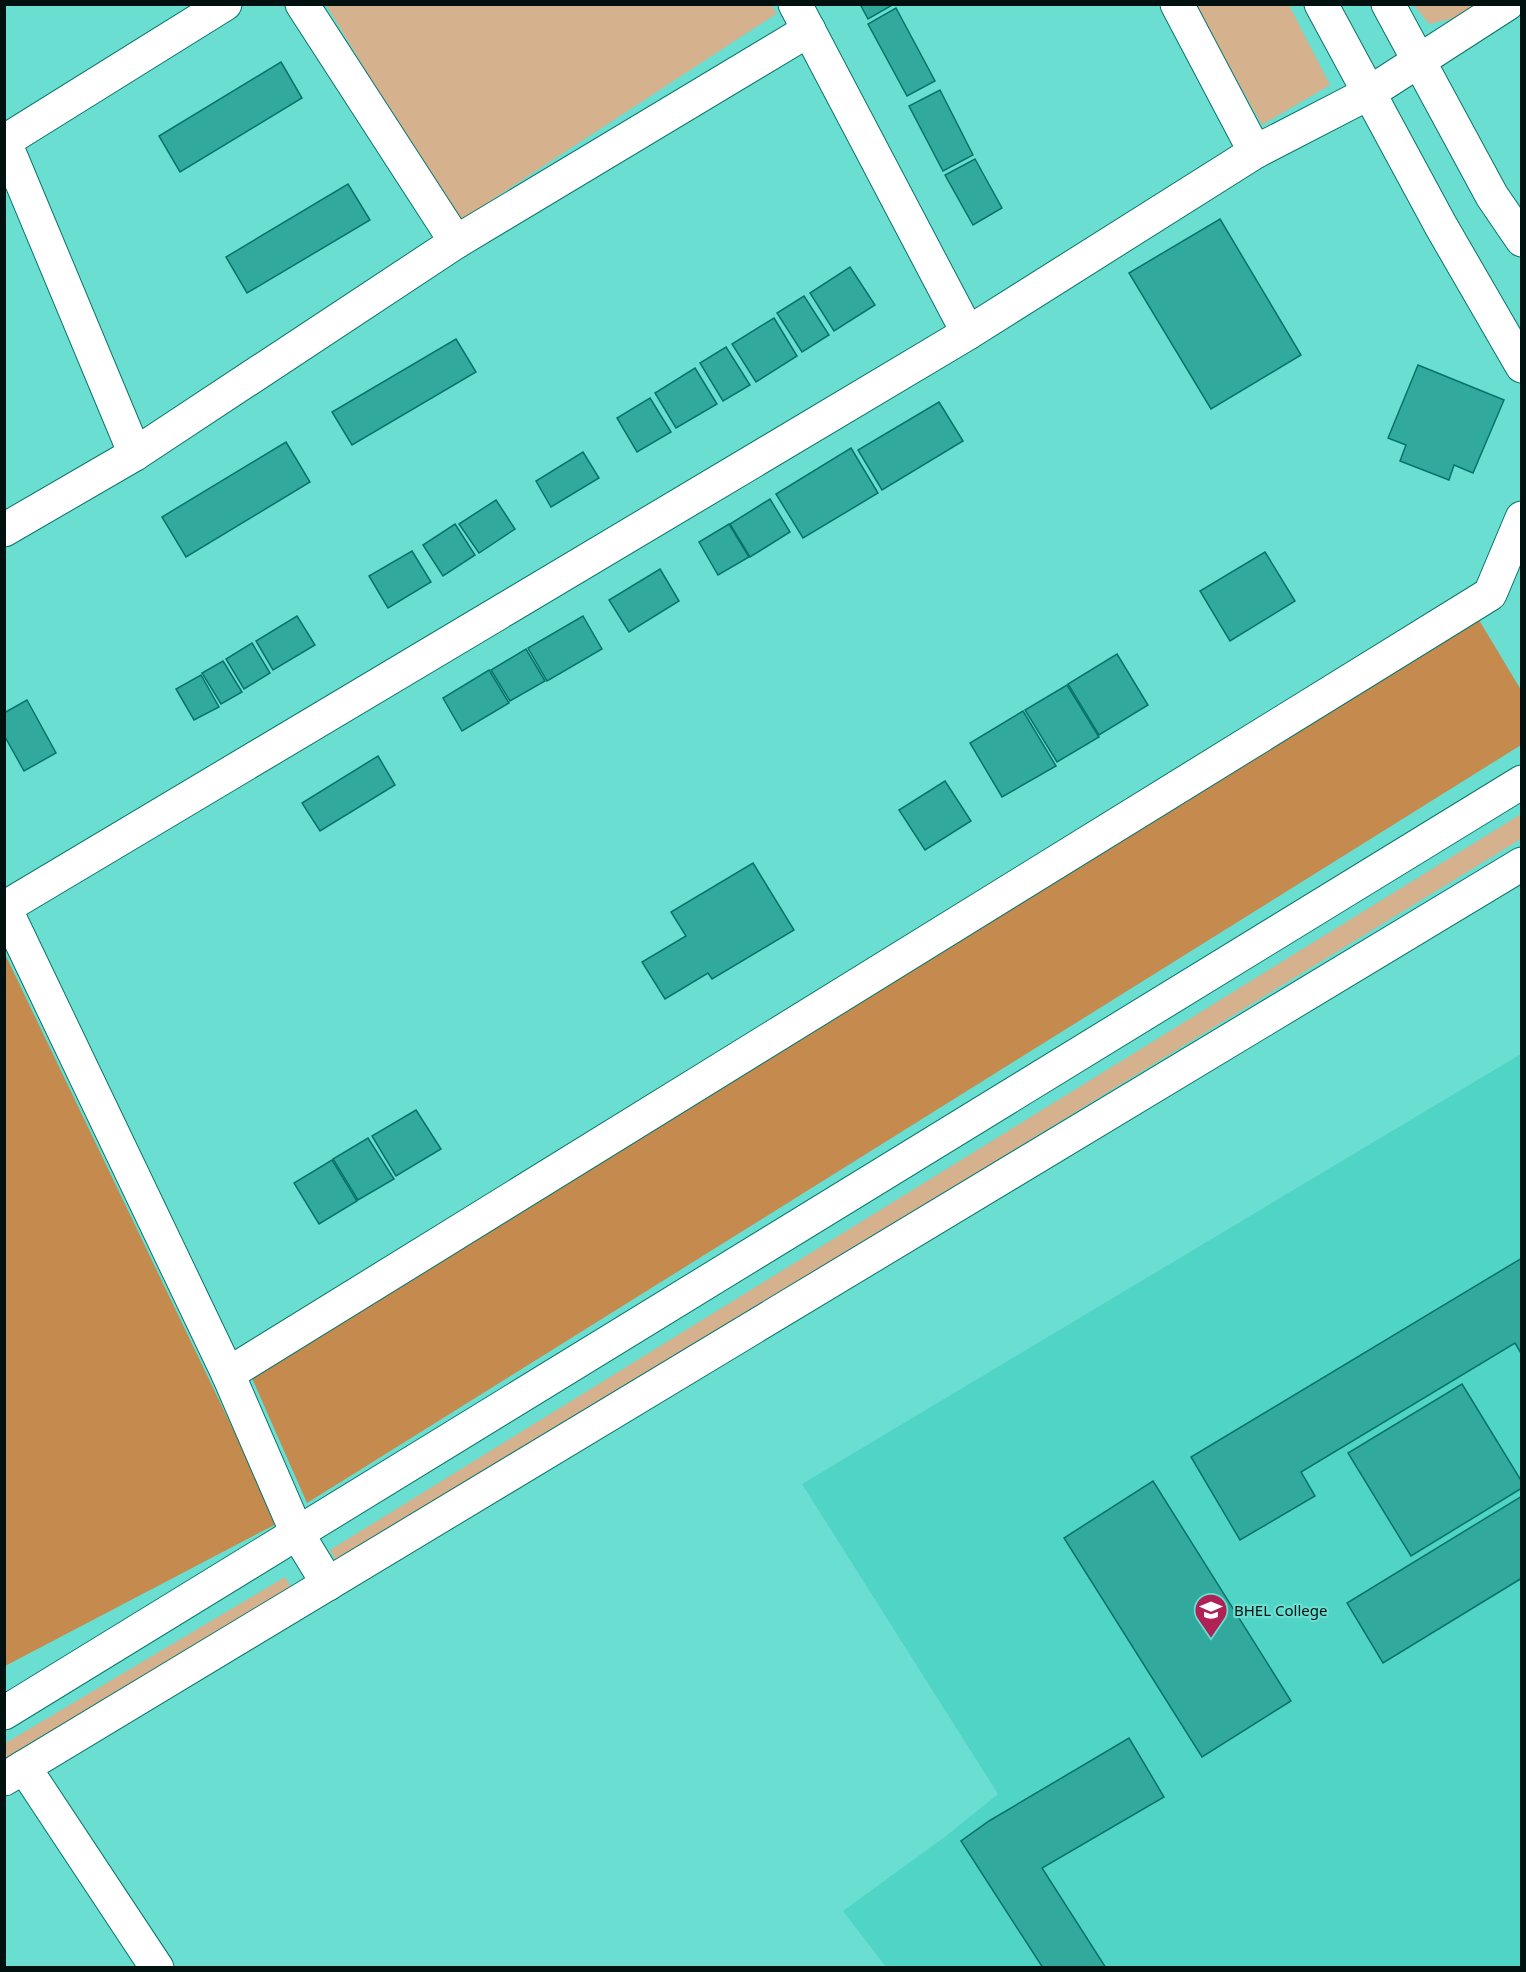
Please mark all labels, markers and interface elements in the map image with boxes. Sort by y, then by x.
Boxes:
school or university icon: BHEL College [1193,1592,1229,1639]
place label: BHEL College [1234,1600,1327,1620]

